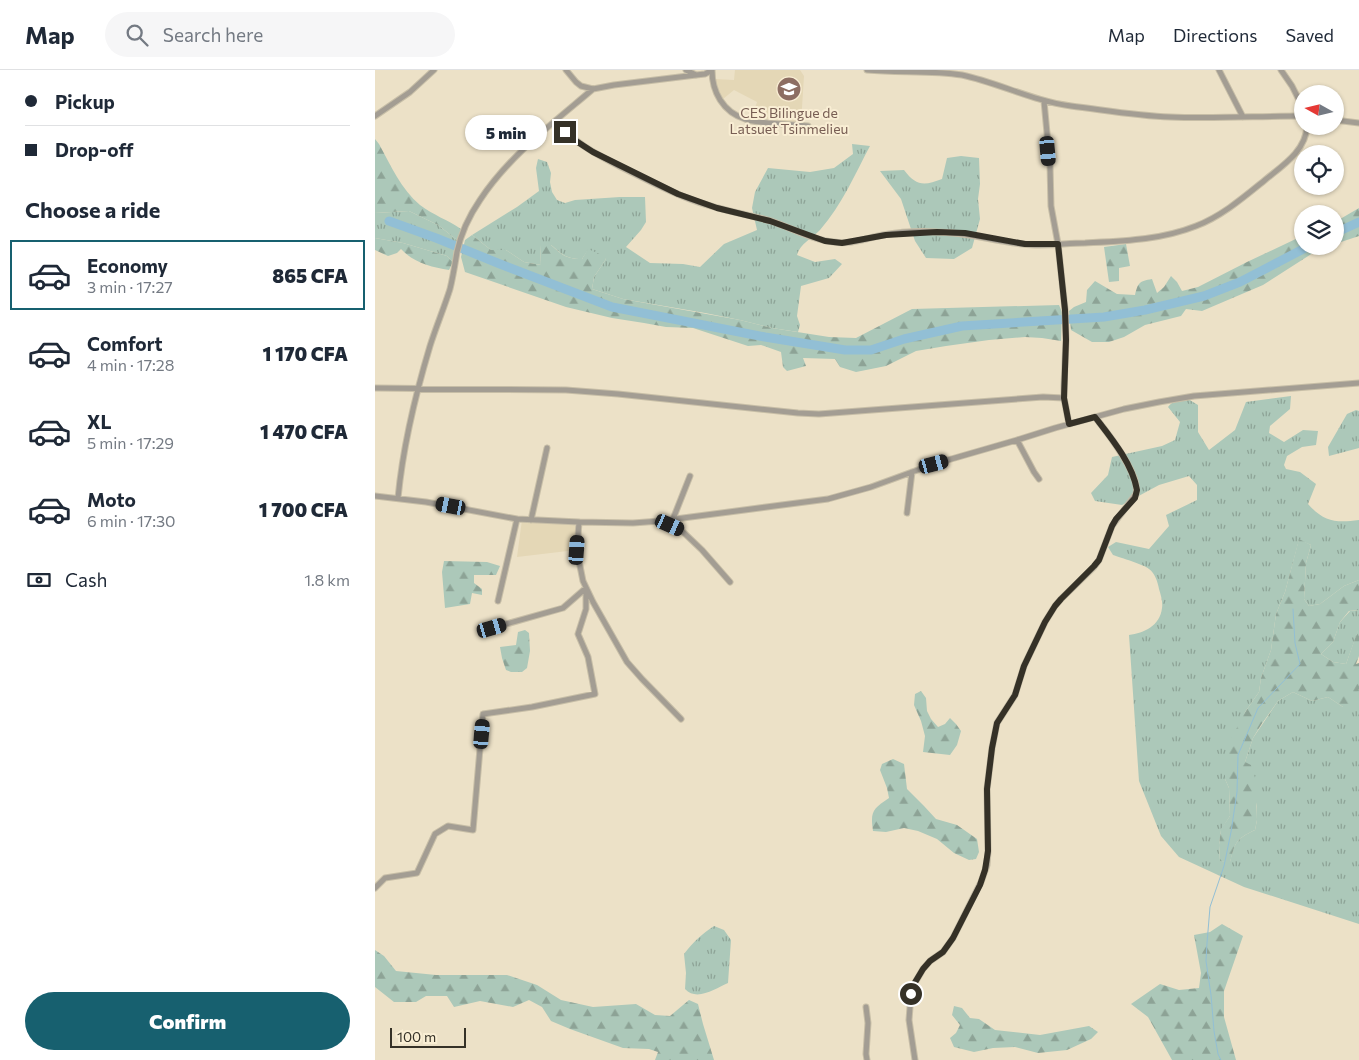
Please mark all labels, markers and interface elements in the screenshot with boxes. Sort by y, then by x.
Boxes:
search box [105,12,455,57]
text: Map [25,20,75,49]
icon: search [123,21,151,49]
text: Search here [163,23,263,46]
text: Map [1108,24,1145,46]
text: Directions [1173,24,1257,46]
text: Saved [1285,24,1334,46]
school or university icon: CES Bilingue de Latsuet Tsinmelieu [776,76,802,102]
north arrow [1294,85,1344,135]
map controls [1294,85,1344,255]
text: Pickup [55,90,115,113]
place label: CES Bilingue de Latsuet Tsinmelieu [730,104,848,137]
callout: 5 min [465,114,547,150]
route end [554,121,576,143]
text: 5 min [486,123,526,142]
car [1039,135,1056,167]
text: Drop-off [55,138,134,161]
button: locate [1294,145,1344,195]
text: Choose a ride [25,196,160,223]
button: layers [1294,205,1344,255]
icon: car [27,253,72,298]
text: Economy [87,254,168,277]
text: 865 CFA [272,264,348,287]
text: 3 min · 17:27 [87,277,173,296]
icon: car [27,331,72,376]
text: Comfort [87,332,163,355]
text: 1 170 CFA [263,342,348,365]
text: 4 min · 17:28 [87,355,174,374]
icon: car [27,409,72,454]
text: XL [87,410,112,433]
text: 1 470 CFA [260,420,348,443]
text: 5 min · 17:29 [87,433,174,452]
car [917,453,950,475]
icon: car [27,487,72,532]
text: Moto [87,488,136,511]
car [434,496,467,516]
text: 1 700 CFA [259,498,348,521]
text: 6 min · 17:30 [87,511,176,530]
car [653,512,686,538]
car [568,535,585,565]
icon: cash [25,566,53,594]
text: Cash [65,568,107,591]
text: 1.8 km [304,570,350,589]
car [475,617,508,639]
car [473,718,490,750]
route start [900,983,922,1005]
button: Confirm [25,992,350,1050]
scale bar [390,1025,466,1048]
text: 100 m [397,1028,436,1045]

